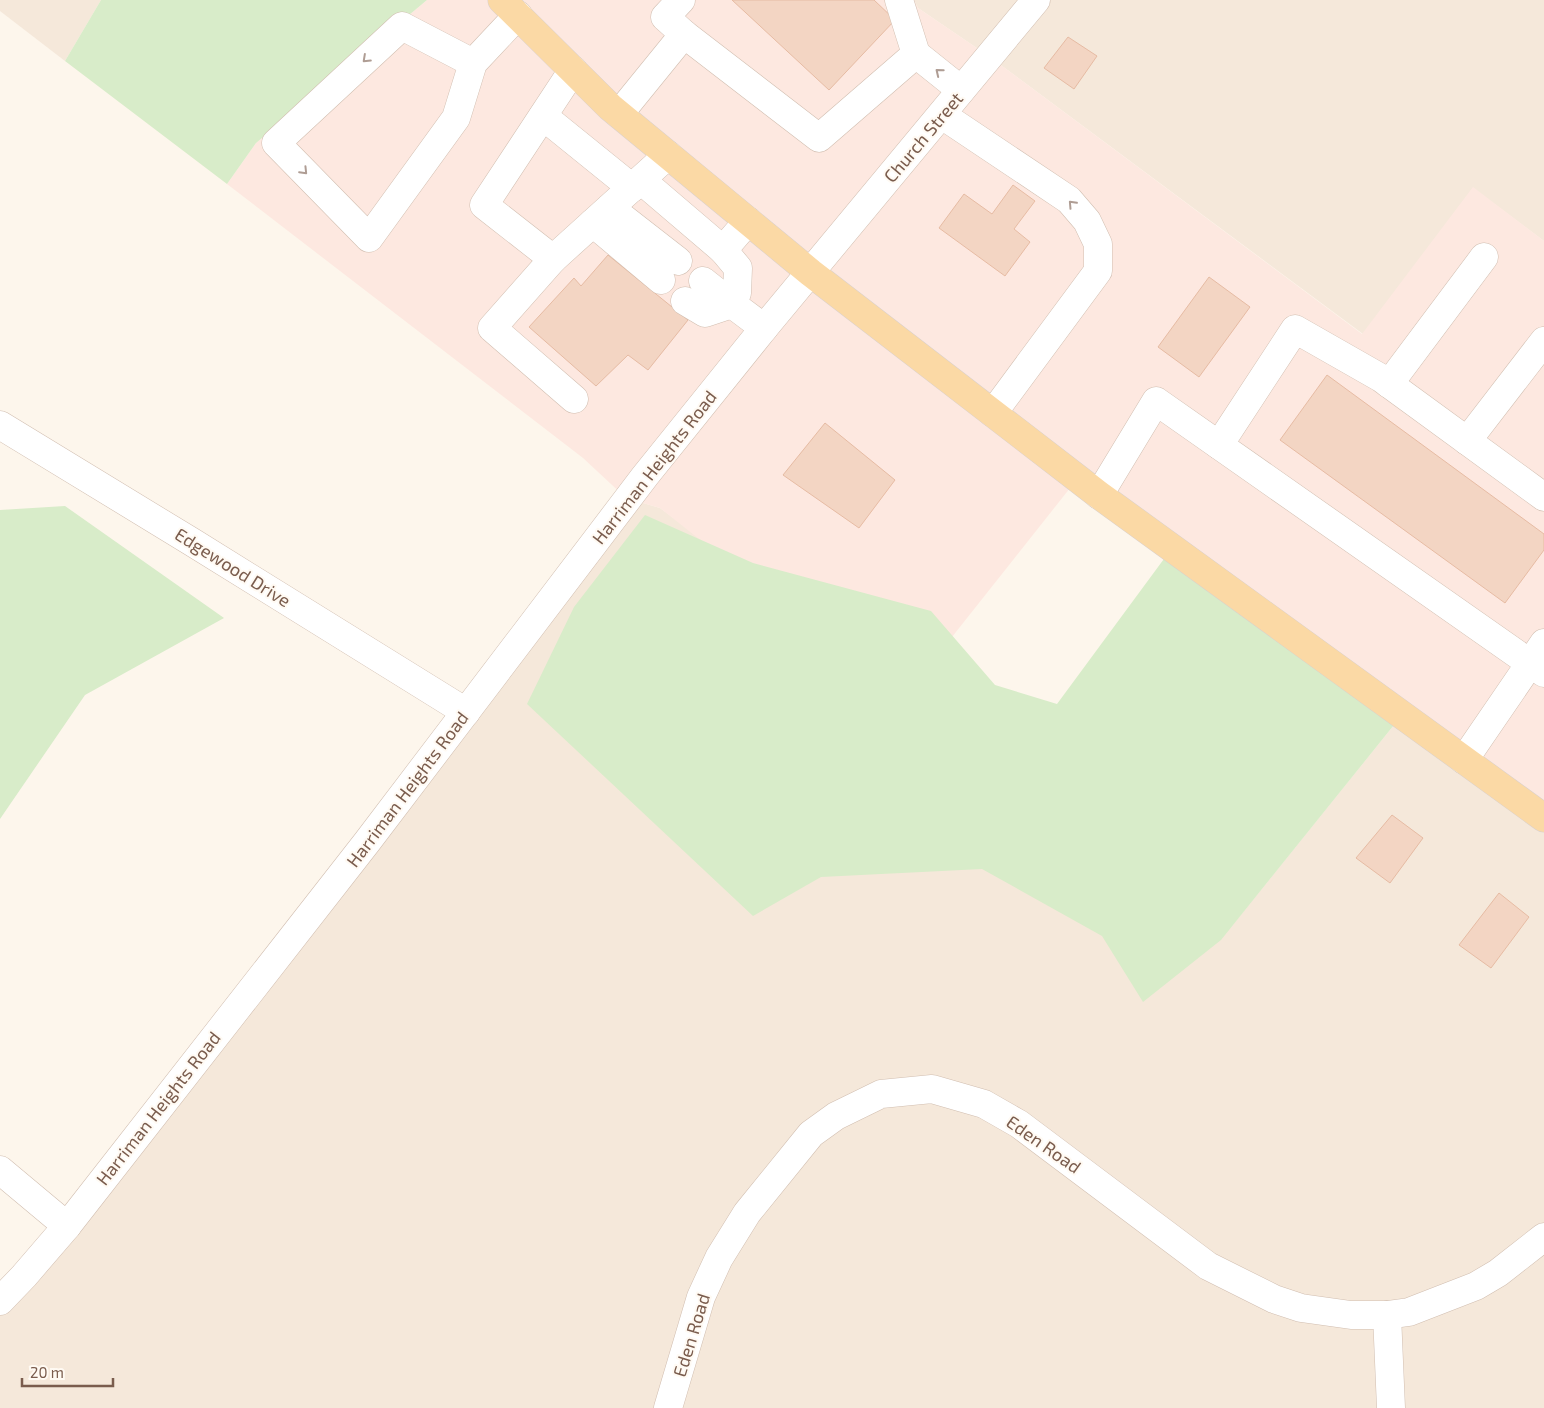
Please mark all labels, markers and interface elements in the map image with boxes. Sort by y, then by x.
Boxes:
one-way arrow [363,53,372,62]
one-way arrow [936,70,945,78]
street label: Church Street [879,87,967,187]
one-way arrow [298,165,307,174]
one-way arrow [1069,200,1078,209]
street label: Harriman Heights Road [587,386,721,548]
street label: Edgewood Drive [171,523,295,611]
street label: Harriman Heights Road [341,707,473,871]
street label: Harriman Heights Road [91,1027,225,1189]
street label: Eden Road [1002,1110,1086,1178]
street label: Eden Road [668,1291,714,1379]
scale bar [22,1356,114,1388]
text: 20 m [30,1363,64,1381]

